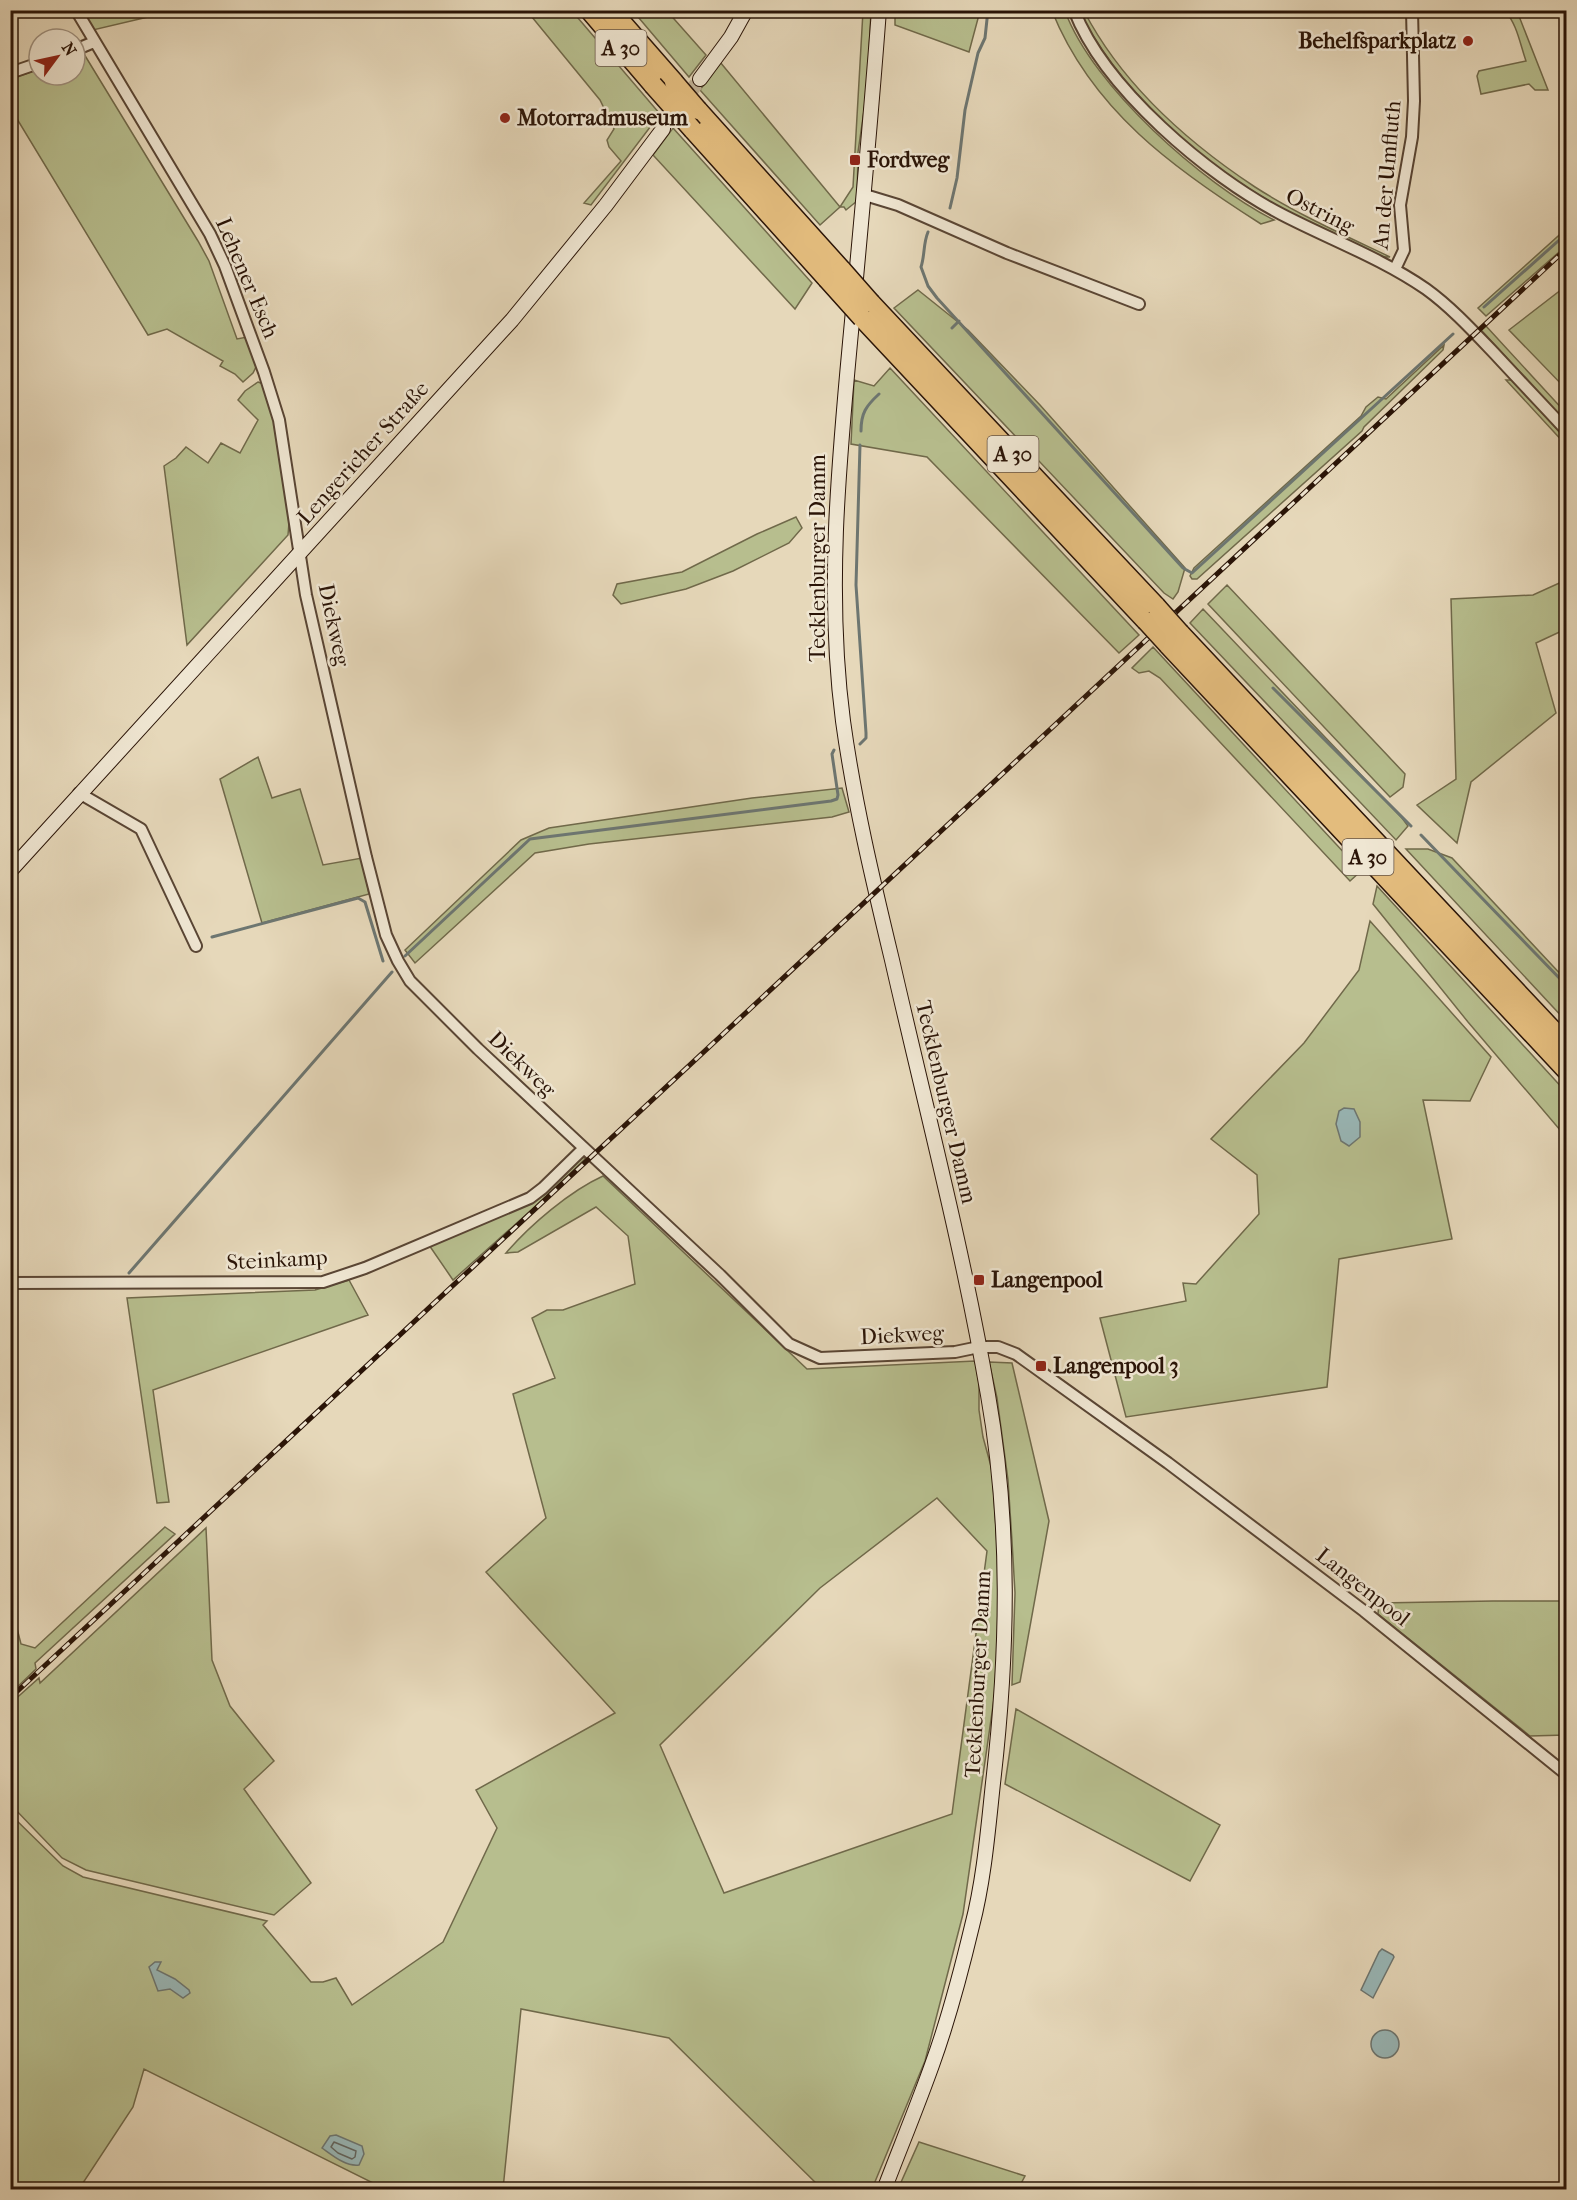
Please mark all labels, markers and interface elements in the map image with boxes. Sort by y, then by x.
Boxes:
north arrow [27,27,87,87]
place label: Behelfsparkplatz [1298,28,1456,54]
road number: A 30 [596,30,646,66]
marker: Behelfsparkplatz [1461,34,1475,48]
text: N [58,39,81,60]
street label: An der Umfluth [1367,99,1407,251]
place label: Motorradmuseum [516,105,689,131]
marker: Motorradmuseum [498,111,512,125]
place label: Fordweg [866,147,950,173]
marker: Fordweg [848,153,862,167]
street label: Ostring [1281,183,1359,239]
street label: Lehener Esch [210,214,284,343]
street label: Lengericher Straße [292,376,434,530]
road number: A 30 [988,436,1038,472]
street label: Tecklenburger Damm [805,453,831,662]
street label: Diekweg [313,581,355,669]
road number: A 30 [1342,839,1394,875]
street label: Tecklenburger Damm [910,998,982,1207]
street label: Diekweg [483,1026,561,1103]
street label: Steinkamp [226,1244,328,1276]
place label: Langenpool [991,1267,1104,1293]
marker: Langenpool [972,1273,986,1287]
street label: Diekweg [859,1320,945,1350]
place label: Langenpool 3 [1053,1353,1179,1379]
marker: Langenpool 3 [1034,1359,1048,1373]
street label: Langenpool [1311,1542,1415,1632]
street label: Tecklenburger Damm [960,1569,996,1778]

